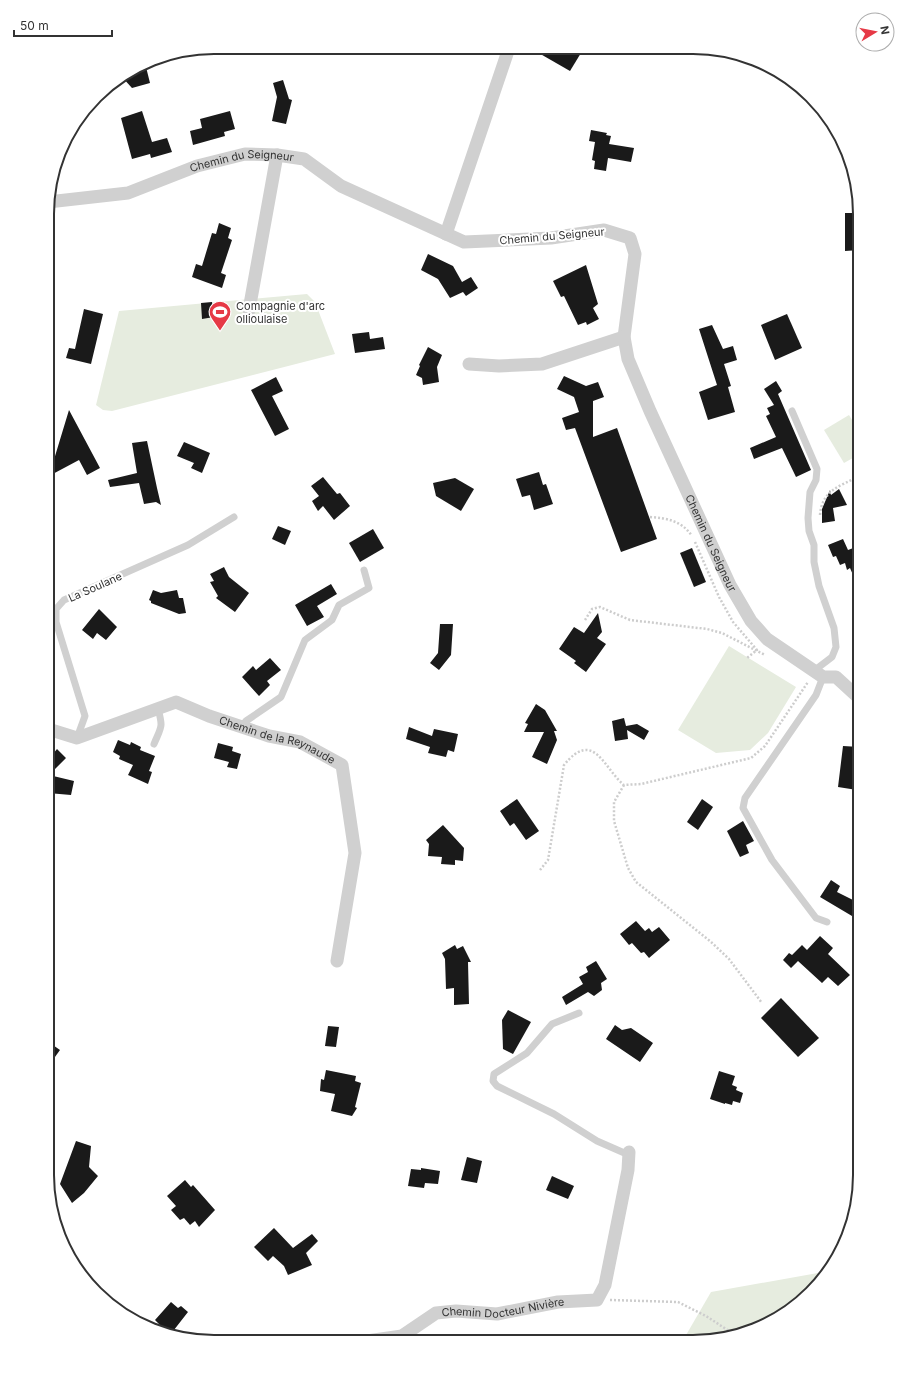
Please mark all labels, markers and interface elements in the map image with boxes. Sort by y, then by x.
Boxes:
scale bar [14,12,112,38]
north arrow [855,12,895,52]
text: 50 m [20,18,49,33]
text: N [877,25,892,36]
street label: Chemin du Seigneur [187,147,295,175]
street label: Chemin du Seigneur [499,224,605,248]
sports icon: Compagnie d'arc ollioulaise [207,299,233,332]
place label: Compagnie d'arc ollioulaise [236,299,325,326]
street label: Chemin du Seigneur [682,492,739,594]
street label: La Soulane [66,569,124,605]
street label: Chemin de la Reynaude [217,713,338,767]
street label: Chemin Docteur Nivière [441,1295,565,1321]

